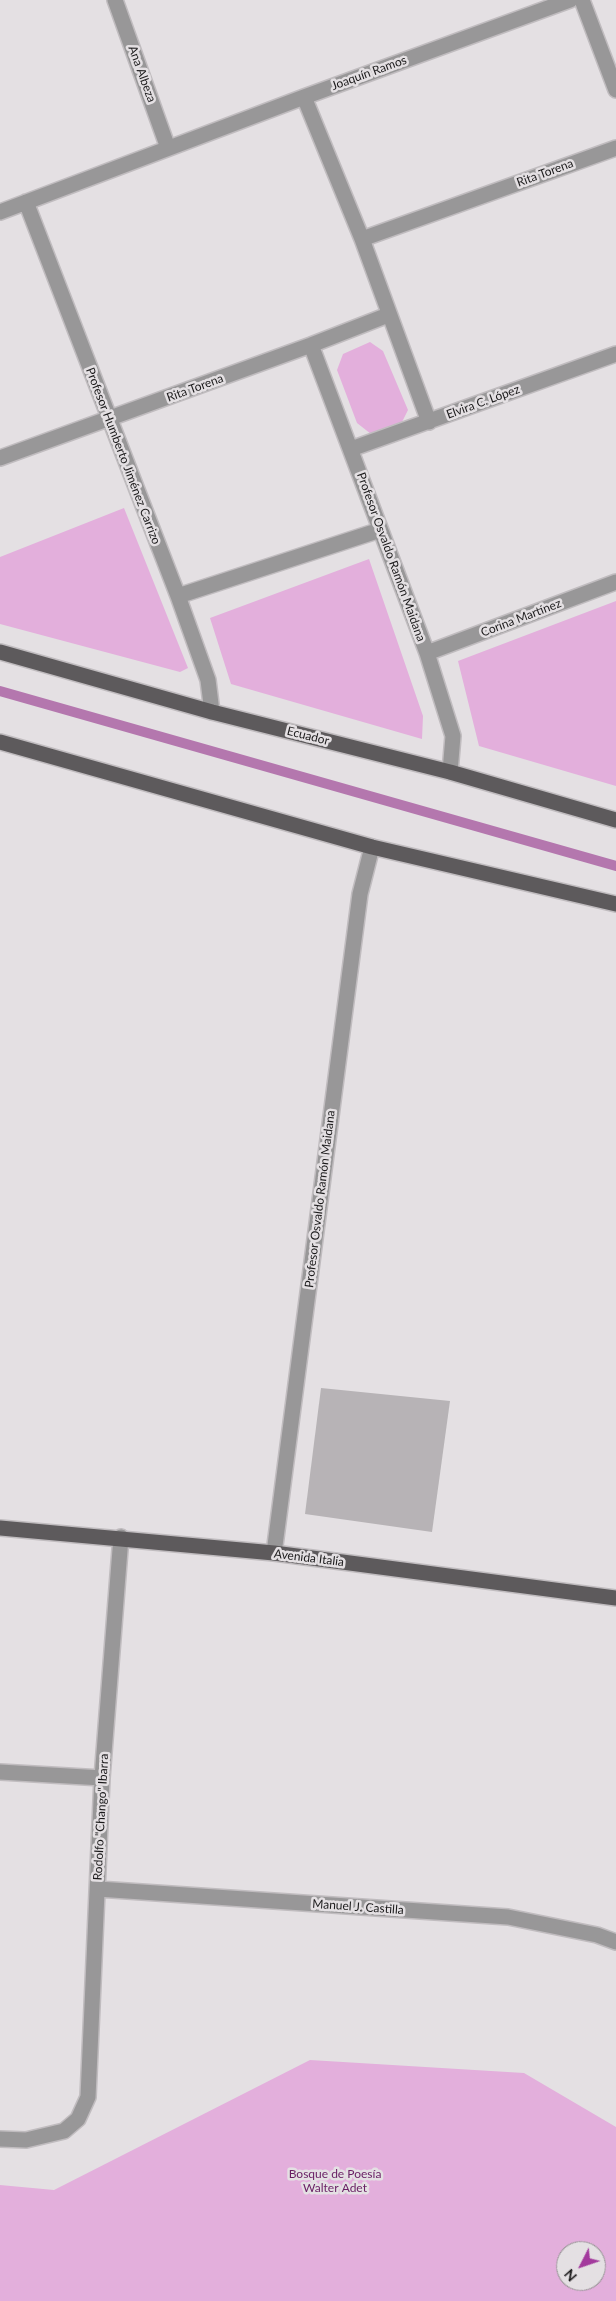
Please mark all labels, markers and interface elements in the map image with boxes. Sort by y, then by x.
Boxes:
street label: Ana Albeza [125,44,159,104]
street label: Joaquín Ramos [329,53,409,93]
street label: Rita Torena [515,156,575,190]
street label: Profesor Humberto Jiménez Carrizo [83,366,163,546]
street label: Rita Torena [165,371,225,405]
street label: Elvira C. López [444,382,522,422]
street label: Profesor Osvaldo Ramón Maidana [354,471,428,643]
street label: Corina Martínez [479,596,563,640]
street label: Ecuador [285,724,331,748]
street label: Profesor Osvaldo Ramón Maidana [302,1109,338,1289]
street label: Avenida Italia [273,1547,345,1569]
street label: Rodolfo "Chango" Ibarra [90,1753,112,1881]
street label: Manuel J. Castilla [312,1897,404,1917]
park label: Bosque de Poesía Walter Adet [289,2167,381,2195]
north arrow [556,2241,606,2291]
text: N [560,2266,580,2285]

